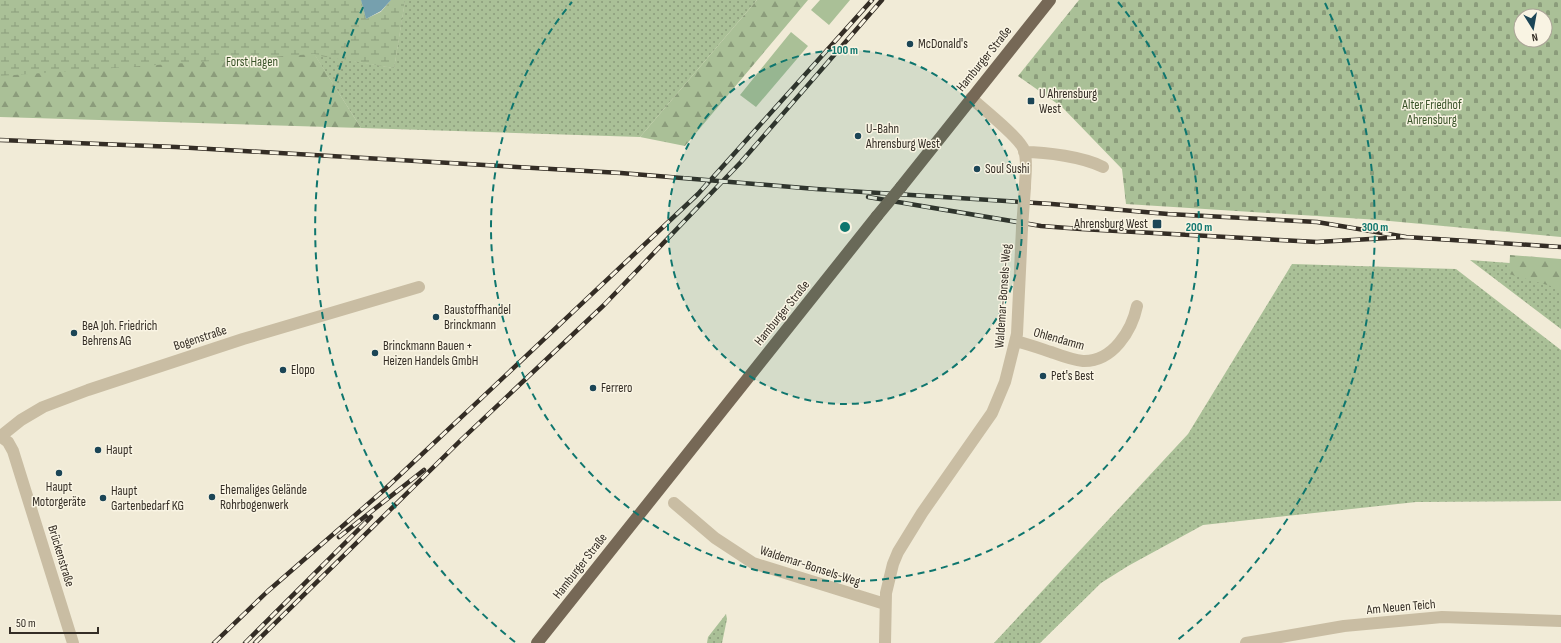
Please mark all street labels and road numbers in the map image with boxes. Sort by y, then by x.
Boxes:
street label: Hamburger Straße [953,23,1015,95]
street label: Waldemar-Bonsels-Weg [991,243,1015,349]
street label: Hamburger Straße [751,277,813,349]
street label: Bogenstraße [171,322,229,354]
street label: Ohlendamm [1032,324,1086,354]
street label: Brückenstraße [44,523,78,589]
street label: Hamburger Straße [549,530,611,602]
street label: Waldemar-Bonsels-Weg [758,542,862,590]
street label: Am Neuen Teich [1365,596,1436,618]

